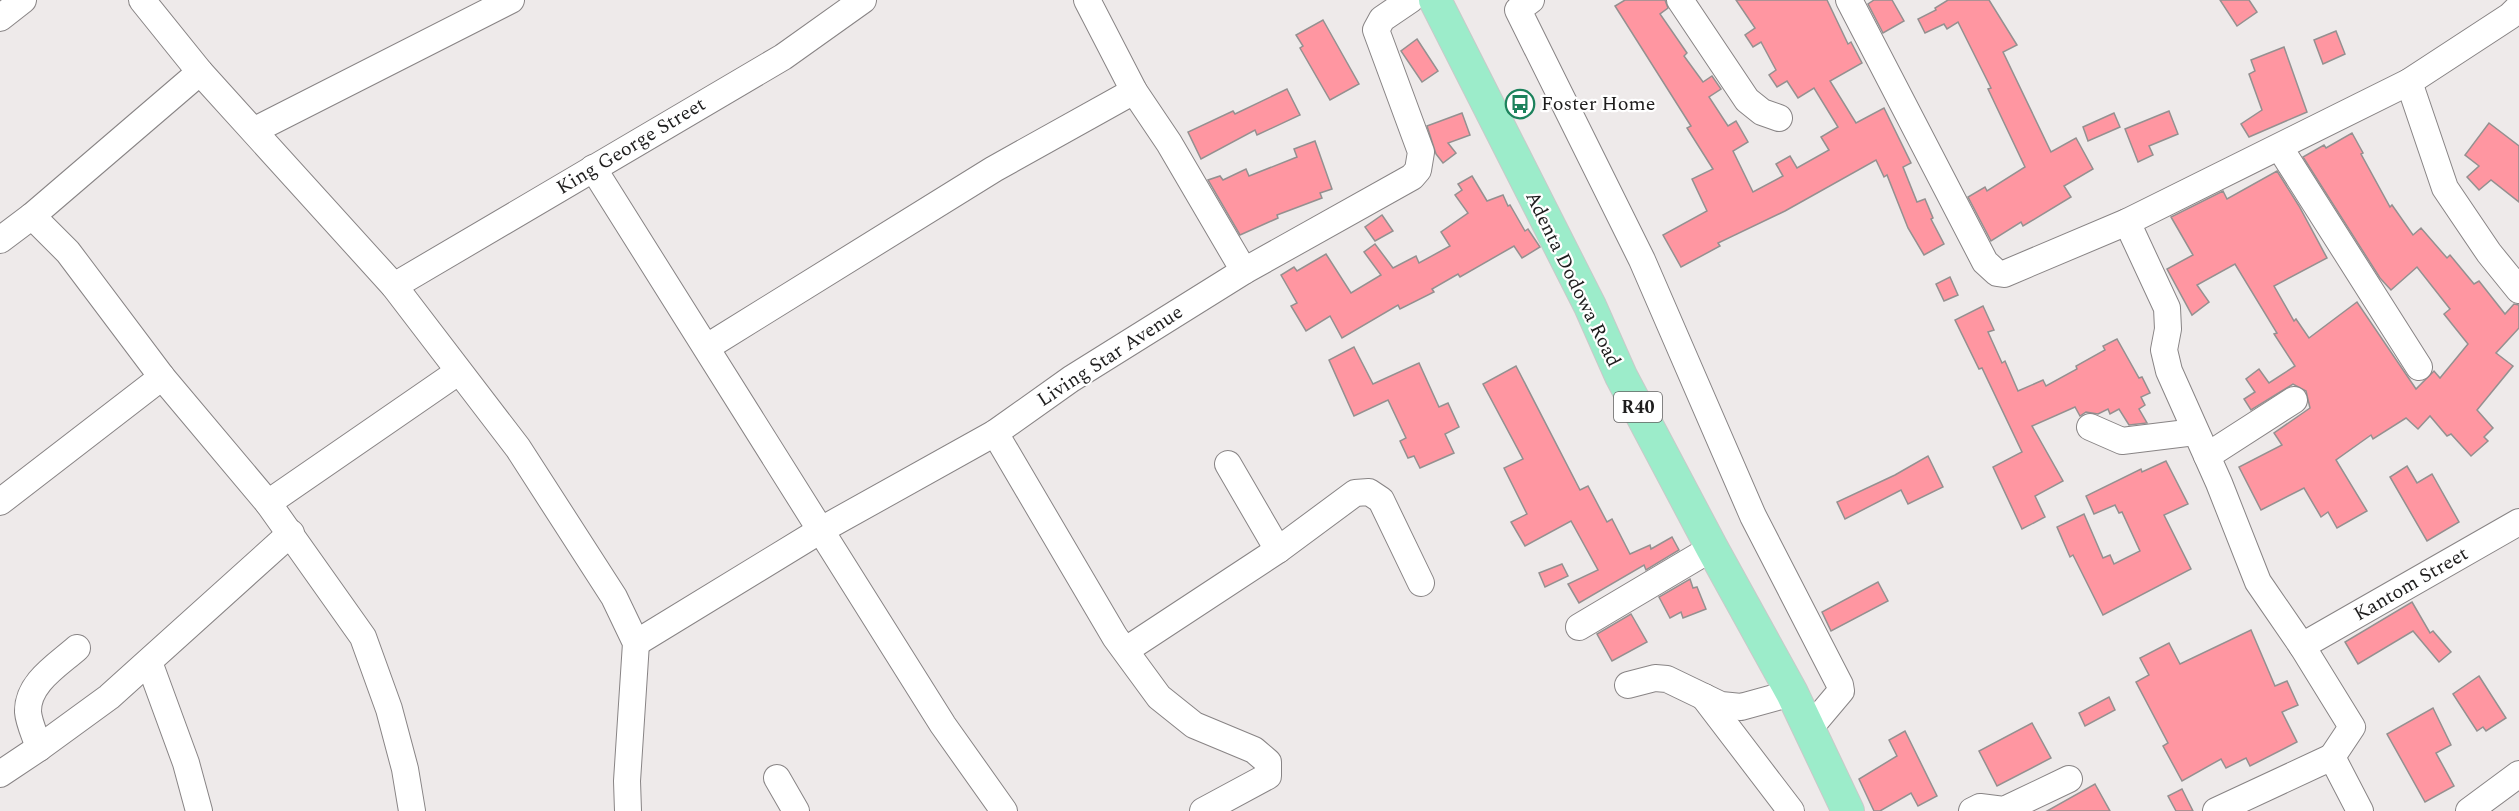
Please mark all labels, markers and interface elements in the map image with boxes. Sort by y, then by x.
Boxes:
bus stop icon: Foster Home [1504,88,1536,120]
street label: King George Street [551,89,711,203]
place label: Foster Home [1541,89,1656,119]
street label: Adenta Dodowa Road [1517,186,1629,372]
street label: Living Star Avenue [1031,297,1189,415]
road number: R40 [1614,392,1662,422]
street label: Kantom Street [2348,539,2474,629]

